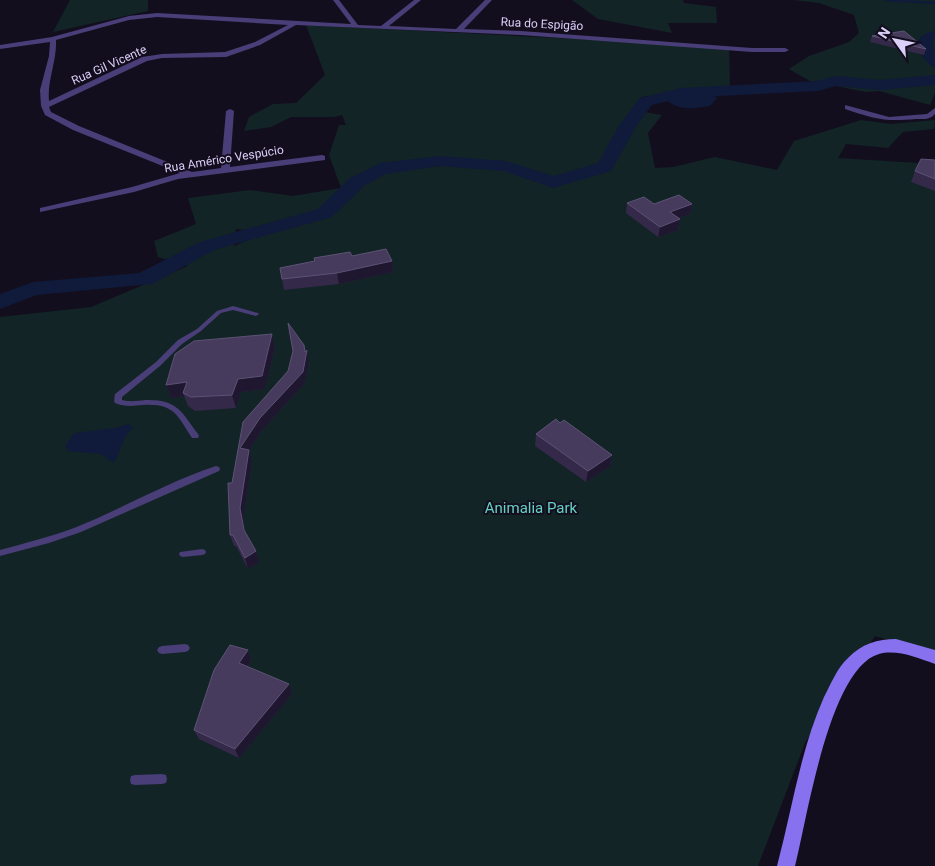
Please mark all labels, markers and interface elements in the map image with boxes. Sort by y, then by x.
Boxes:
street label: Rua do Espigão [500,15,584,33]
north arrow [870,15,920,65]
text: N [875,24,894,41]
street label: Rua Gil Vicente [69,42,149,88]
street label: Rua Américo Vespúcio [163,143,285,175]
park label: Animalia Park [485,499,578,517]

